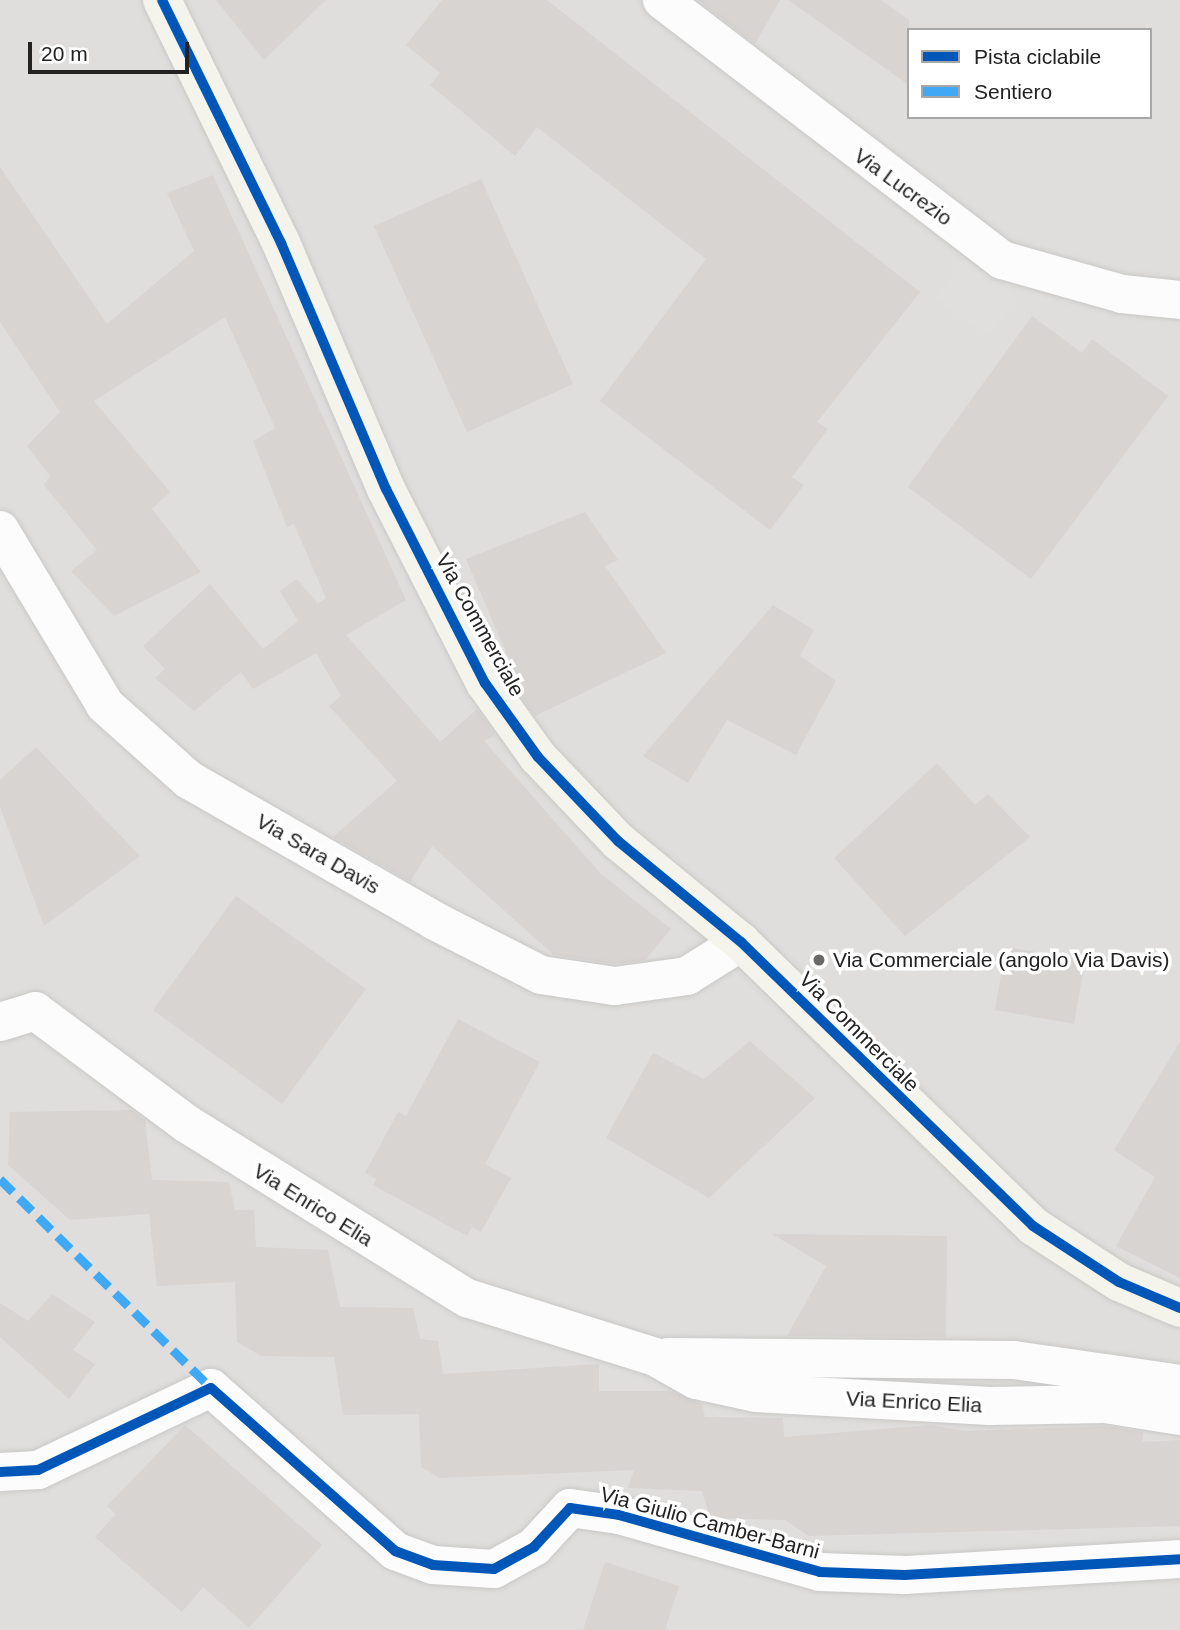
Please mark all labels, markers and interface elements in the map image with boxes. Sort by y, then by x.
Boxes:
scale bar [32,28,192,72]
legend [907,28,1152,119]
text: 20 m [41,42,88,65]
text: Pista ciclabile [974,45,1101,68]
text: Sentiero [974,80,1052,103]
street label: Via Lucrezio [849,143,957,231]
street label: Via Commerciale [430,549,530,701]
street label: Via Sara Davis [252,808,384,900]
place label: Via Commerciale (angolo Via Davis) [833,947,1170,973]
marker: Via Commerciale (angolo Via Davis) [811,952,827,968]
street label: Via Commerciale [794,967,924,1097]
street label: Via Enrico Elia [249,1158,377,1252]
street label: Via Enrico Elia [845,1386,983,1418]
street label: Via Giulio Camber-Barni [598,1482,822,1564]

